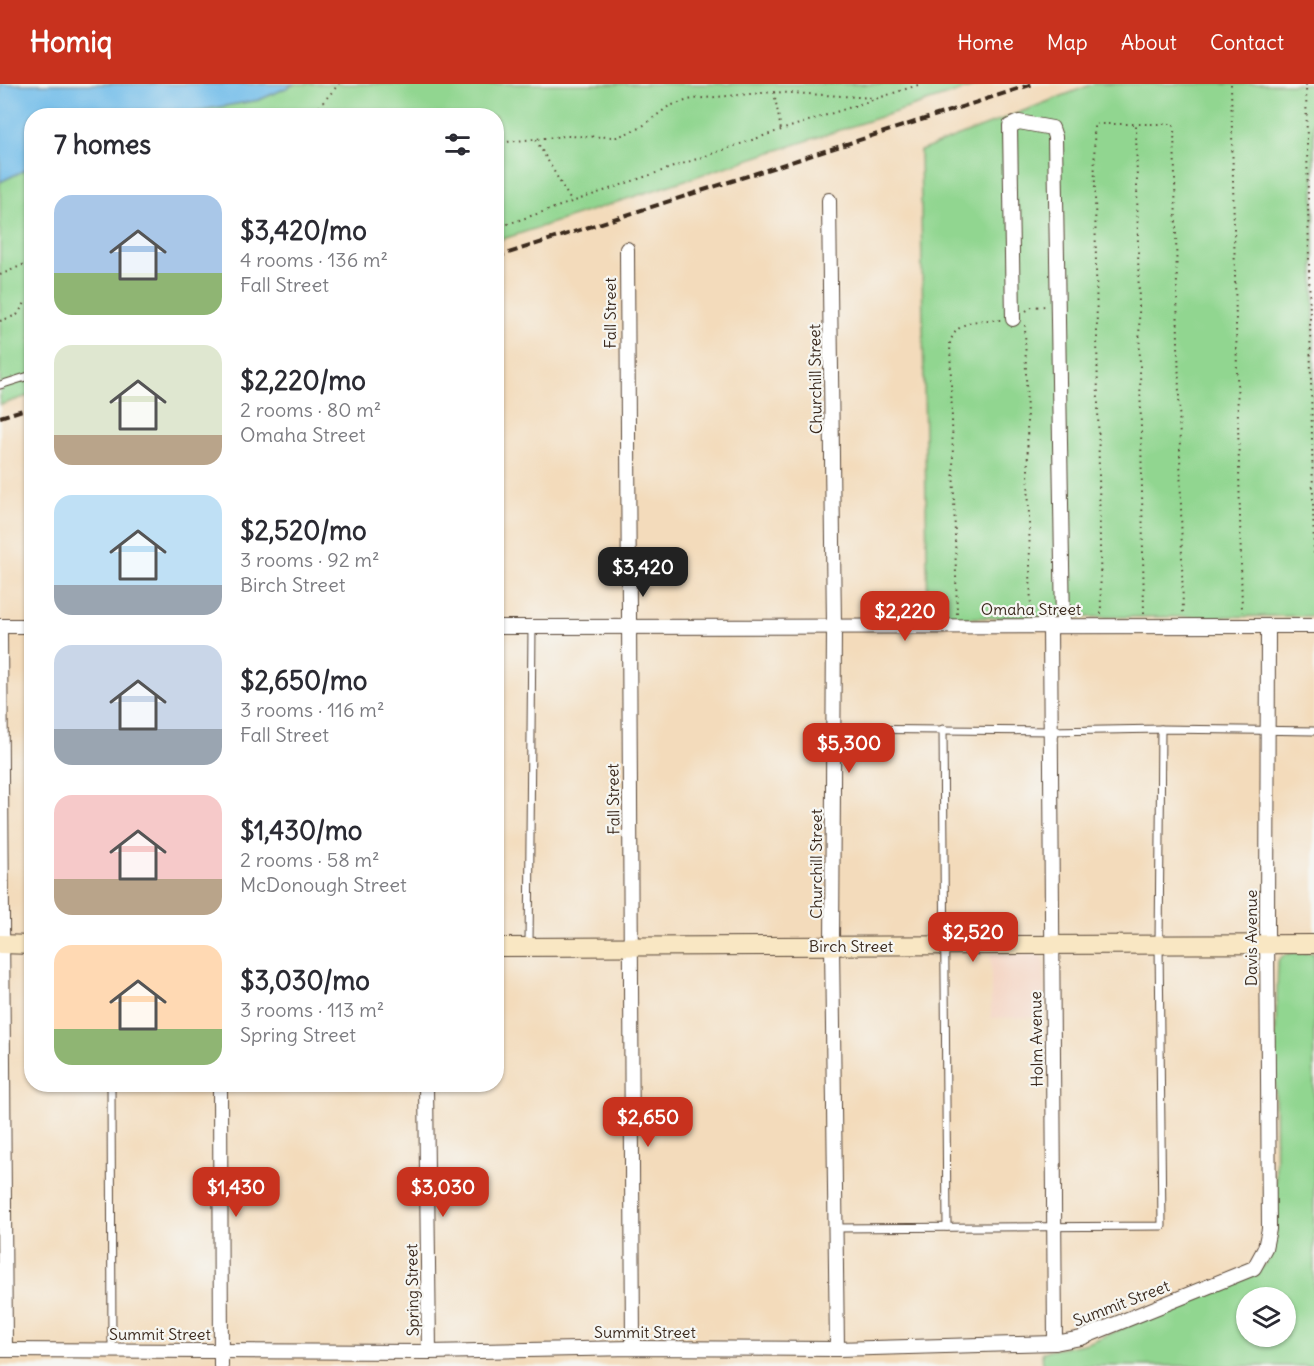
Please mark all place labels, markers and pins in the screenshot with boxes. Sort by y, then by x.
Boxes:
pin: $3,420 [594,547,692,598]
pin: $2,220 [856,591,954,642]
pin: $5,300 [800,723,898,774]
pin: $2,520 [924,912,1022,963]
pin: $2,650 [599,1097,697,1148]
pin: $1,430 [187,1167,285,1218]
pin: $3,030 [394,1167,492,1218]

